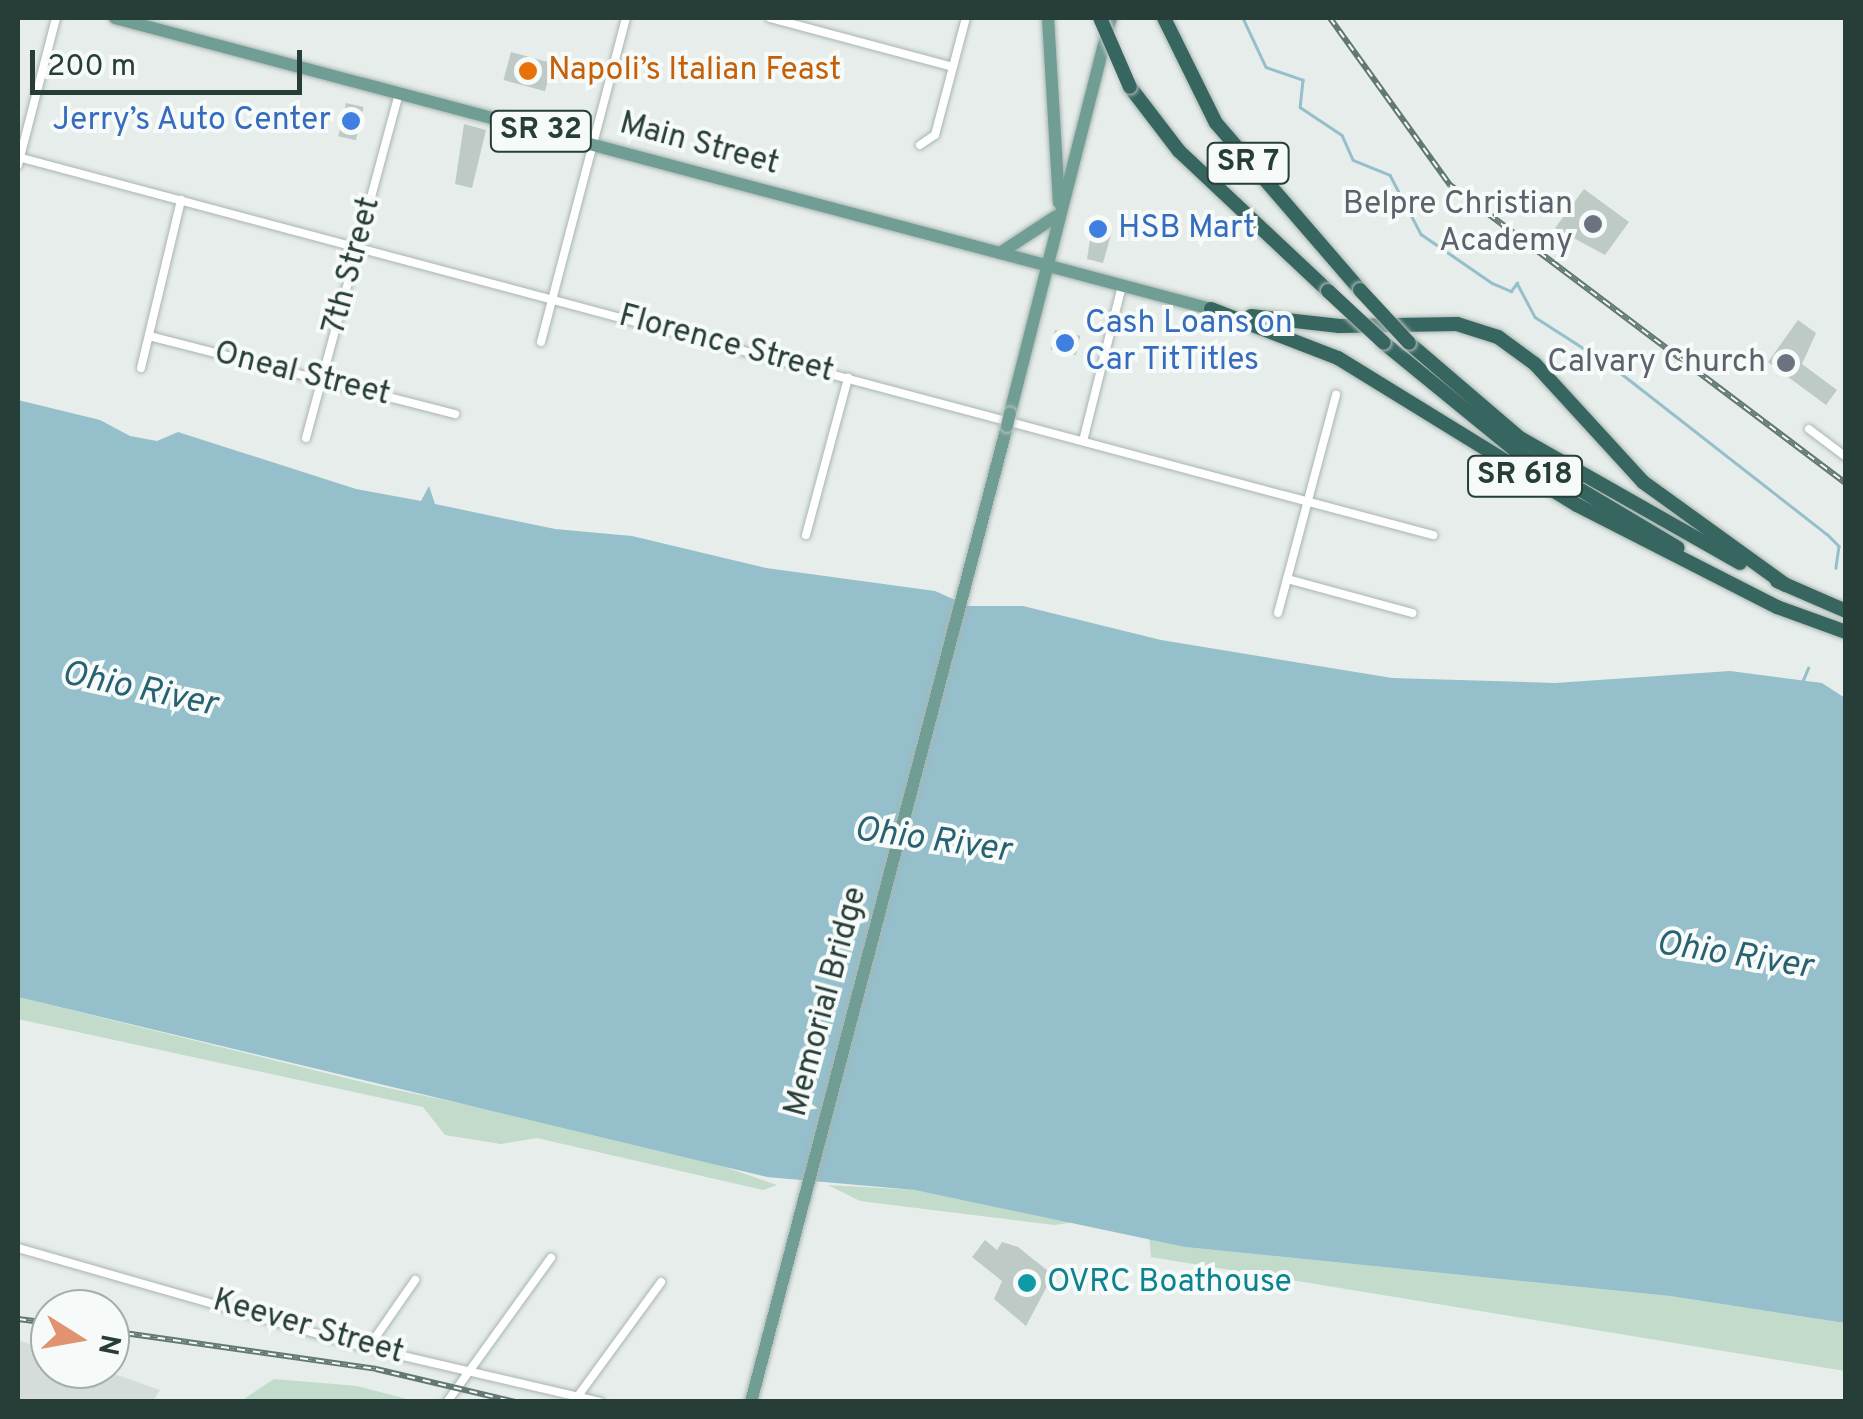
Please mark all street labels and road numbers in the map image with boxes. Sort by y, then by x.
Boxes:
street label: Main Street [615,105,783,185]
road number: SR 32 [488,106,594,156]
road number: SR 7 [1206,138,1290,188]
street label: 7th Street [316,193,390,339]
street label: Florence Street [614,298,838,392]
street label: Oneal Street [210,335,394,415]
road number: SR 618 [1465,451,1585,501]
street label: Memorial Bridge [778,883,876,1121]
street label: Keever Street [208,1282,408,1374]

